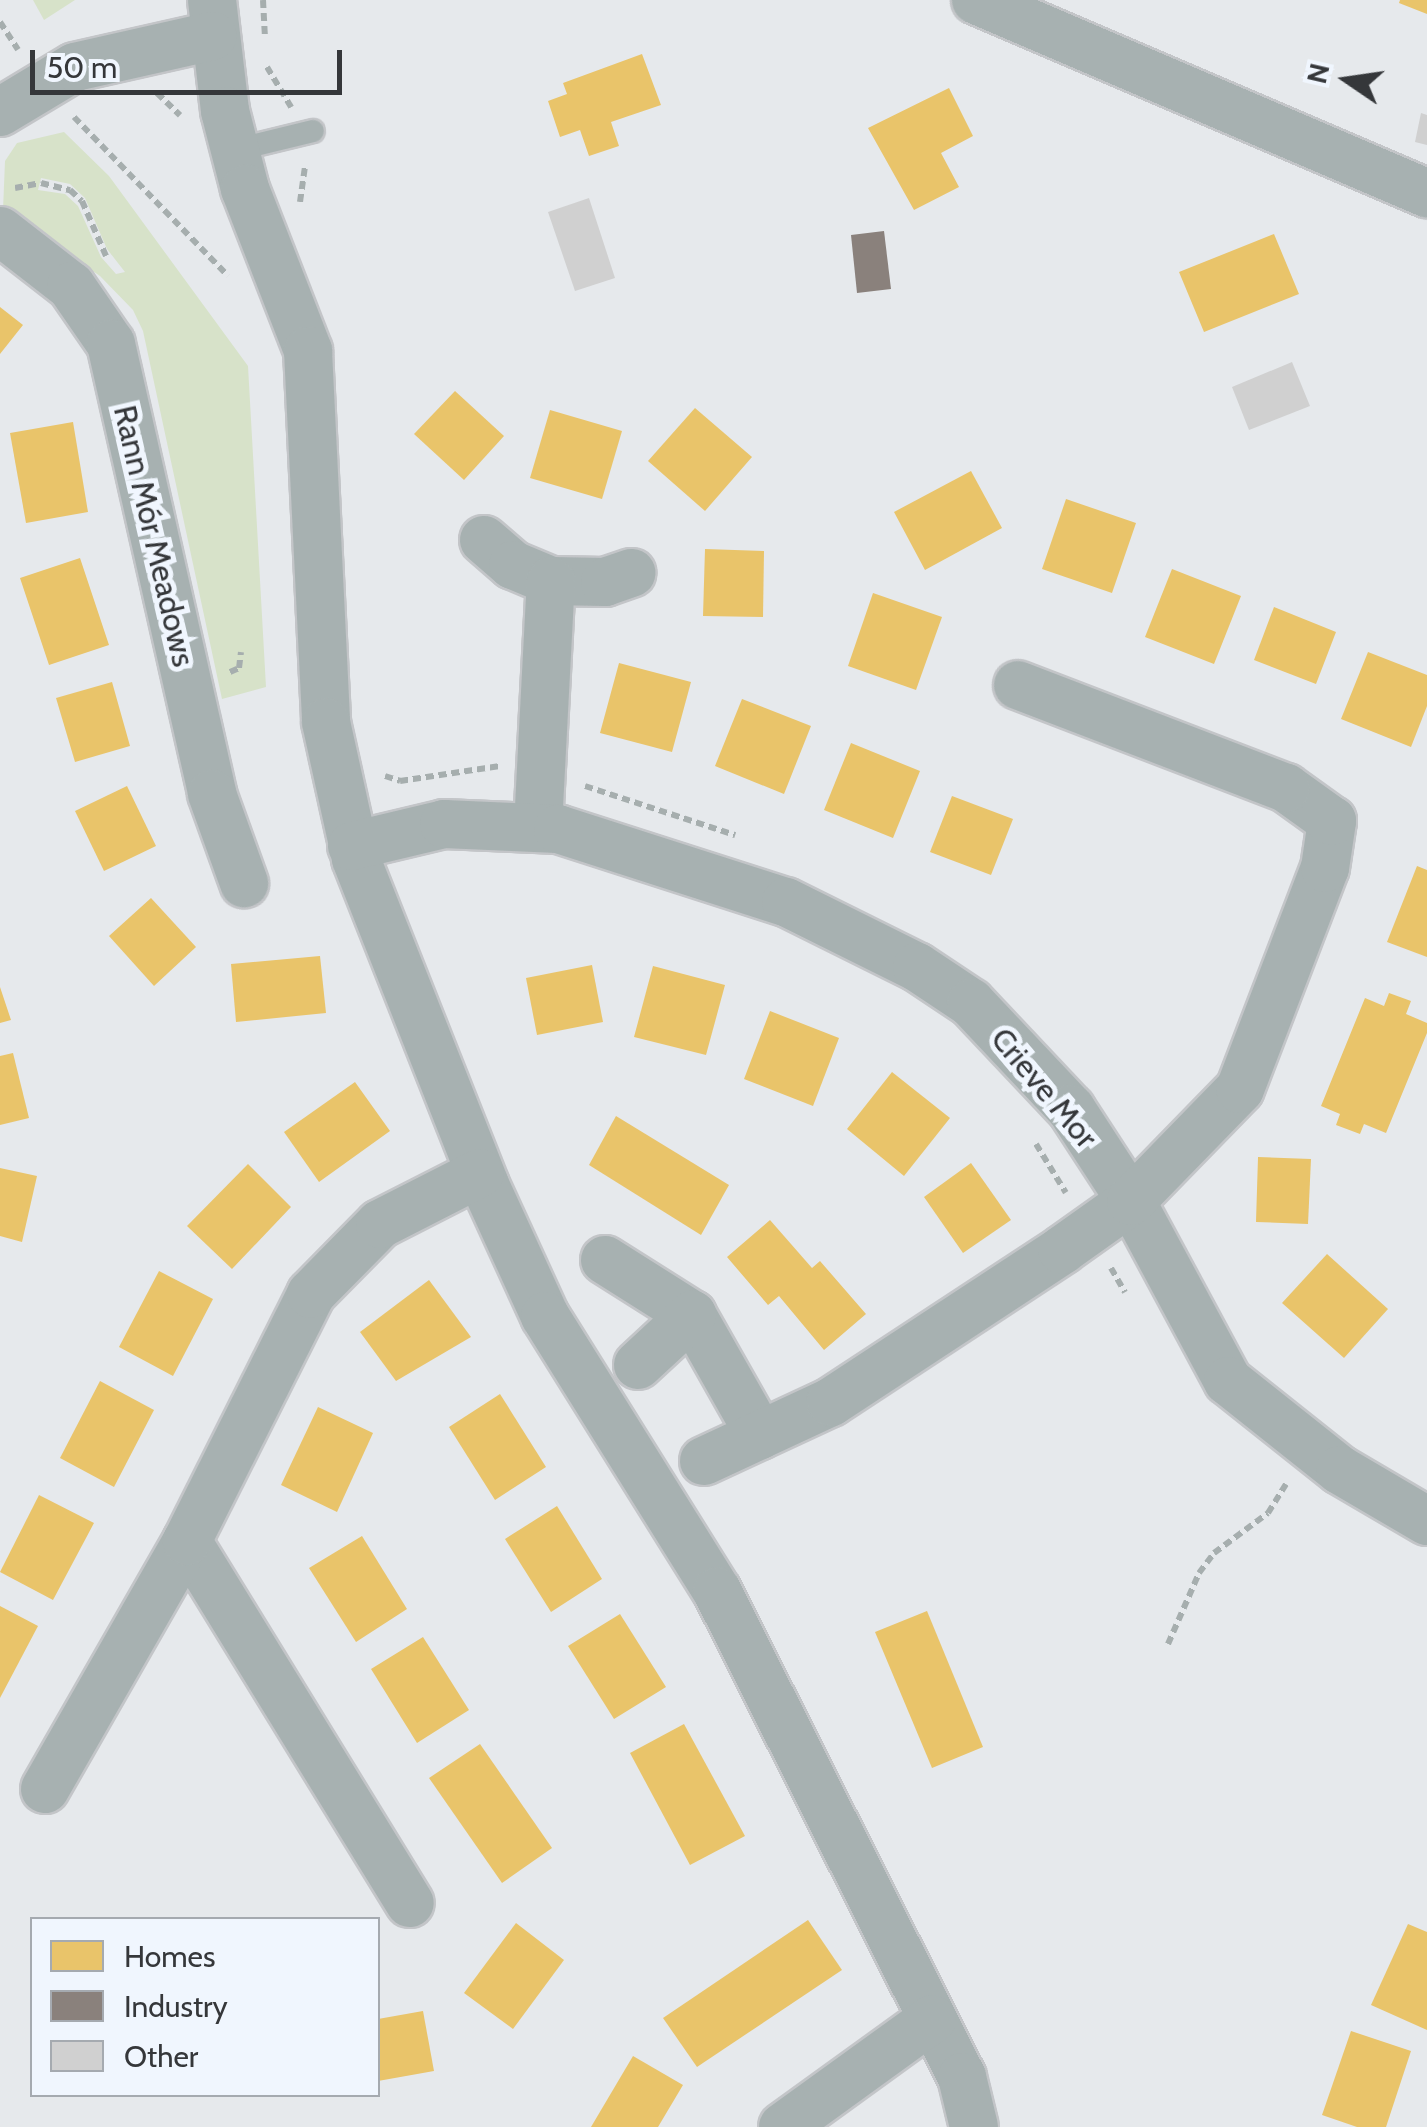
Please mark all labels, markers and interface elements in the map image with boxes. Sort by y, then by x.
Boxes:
scale bar [35,30,348,92]
north arrow [1297,30,1397,130]
text: 50 m [47,49,117,86]
text: N [1299,60,1337,87]
street label: Rann Mór Meadows [105,402,203,670]
street label: Crieve Mor [983,1020,1105,1156]
legend [30,1917,380,2097]
text: Homes [124,1938,215,1975]
text: Industry [124,1988,228,2025]
text: Other [124,2038,198,2075]

